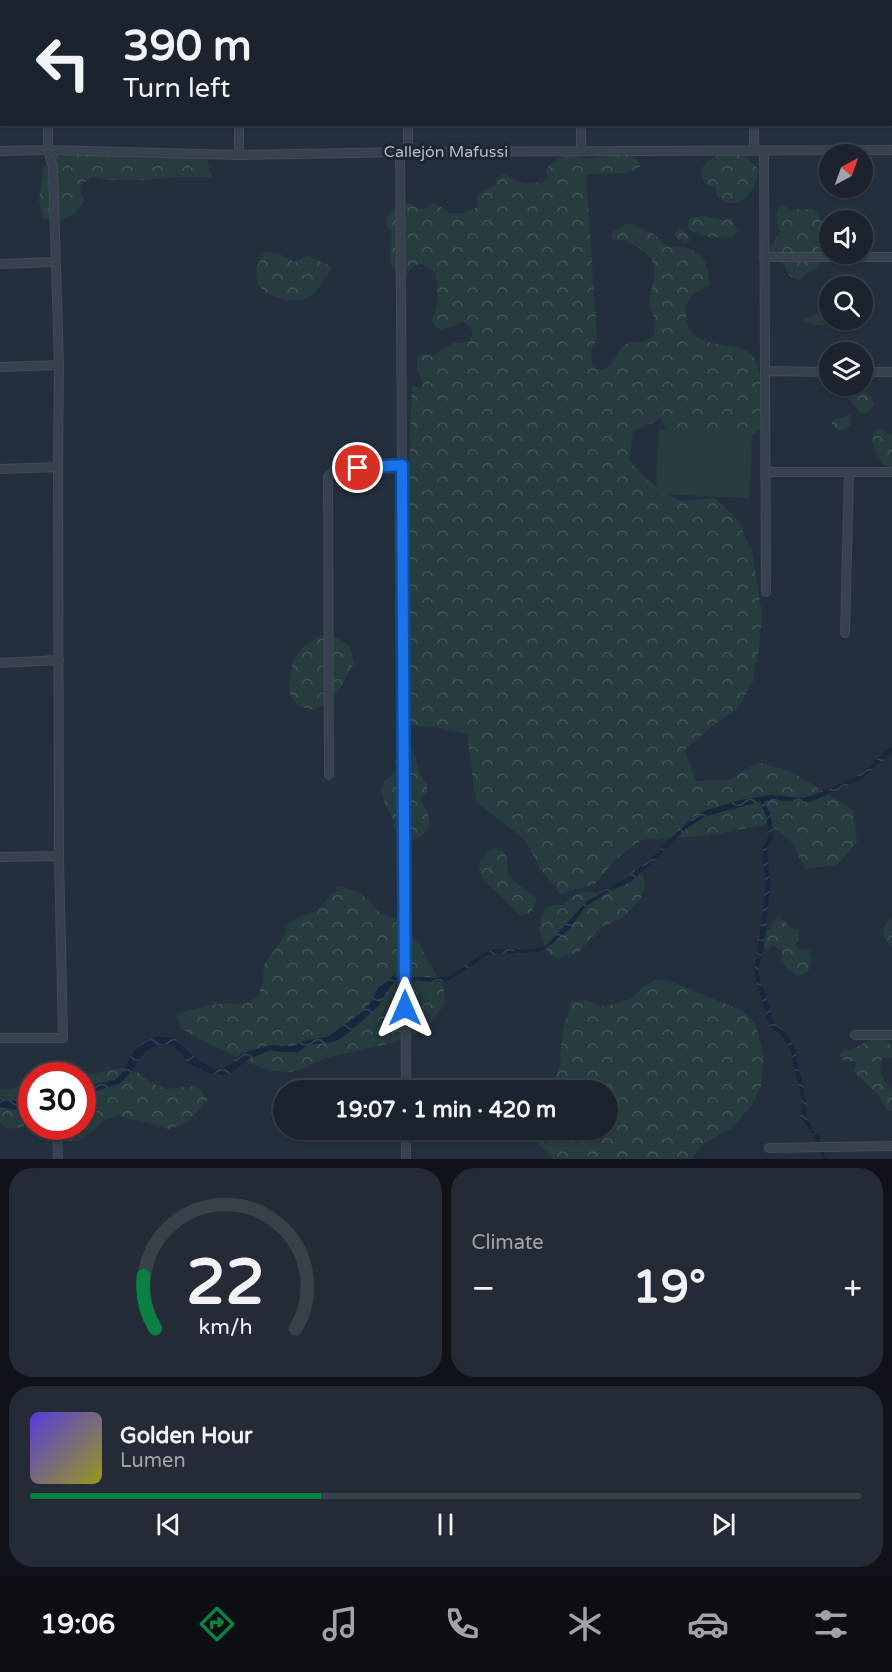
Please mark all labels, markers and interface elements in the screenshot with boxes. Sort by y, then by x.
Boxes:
text: 390 m [123,21,252,72]
icon: left [24,24,102,102]
text: Turn left [123,72,230,105]
street label: Callejón Mafussi [384,142,508,162]
north arrow [819,144,873,198]
map controls [819,144,873,396]
button: sound [819,210,873,264]
button: search [819,276,873,330]
button: layers [819,342,873,396]
pin [332,442,383,493]
icon: arrive [341,451,374,484]
position arrow [373,976,437,1040]
speed limit sign: 30 [18,1062,96,1140]
text: 19:07 · 1 min · 420 m [335,1097,556,1123]
text: Climate [472,1231,544,1255]
text: 22 [186,1246,264,1321]
text: 19° [632,1261,706,1315]
text: − [472,1269,495,1308]
text: + [843,1269,862,1308]
text: km/h [198,1315,252,1341]
text: Golden Hour [120,1423,252,1449]
text: Lumen [120,1449,186,1473]
icon: previous [152,1508,185,1541]
icon: pause [429,1508,462,1541]
icon: next [707,1508,740,1541]
icon: directions [196,1603,238,1645]
icon: music [319,1603,361,1645]
icon: phone [441,1603,483,1645]
icon: climate [564,1603,606,1645]
icon: car [687,1603,729,1645]
icon: filters [810,1603,852,1645]
text: 19:06 [40,1608,115,1641]

